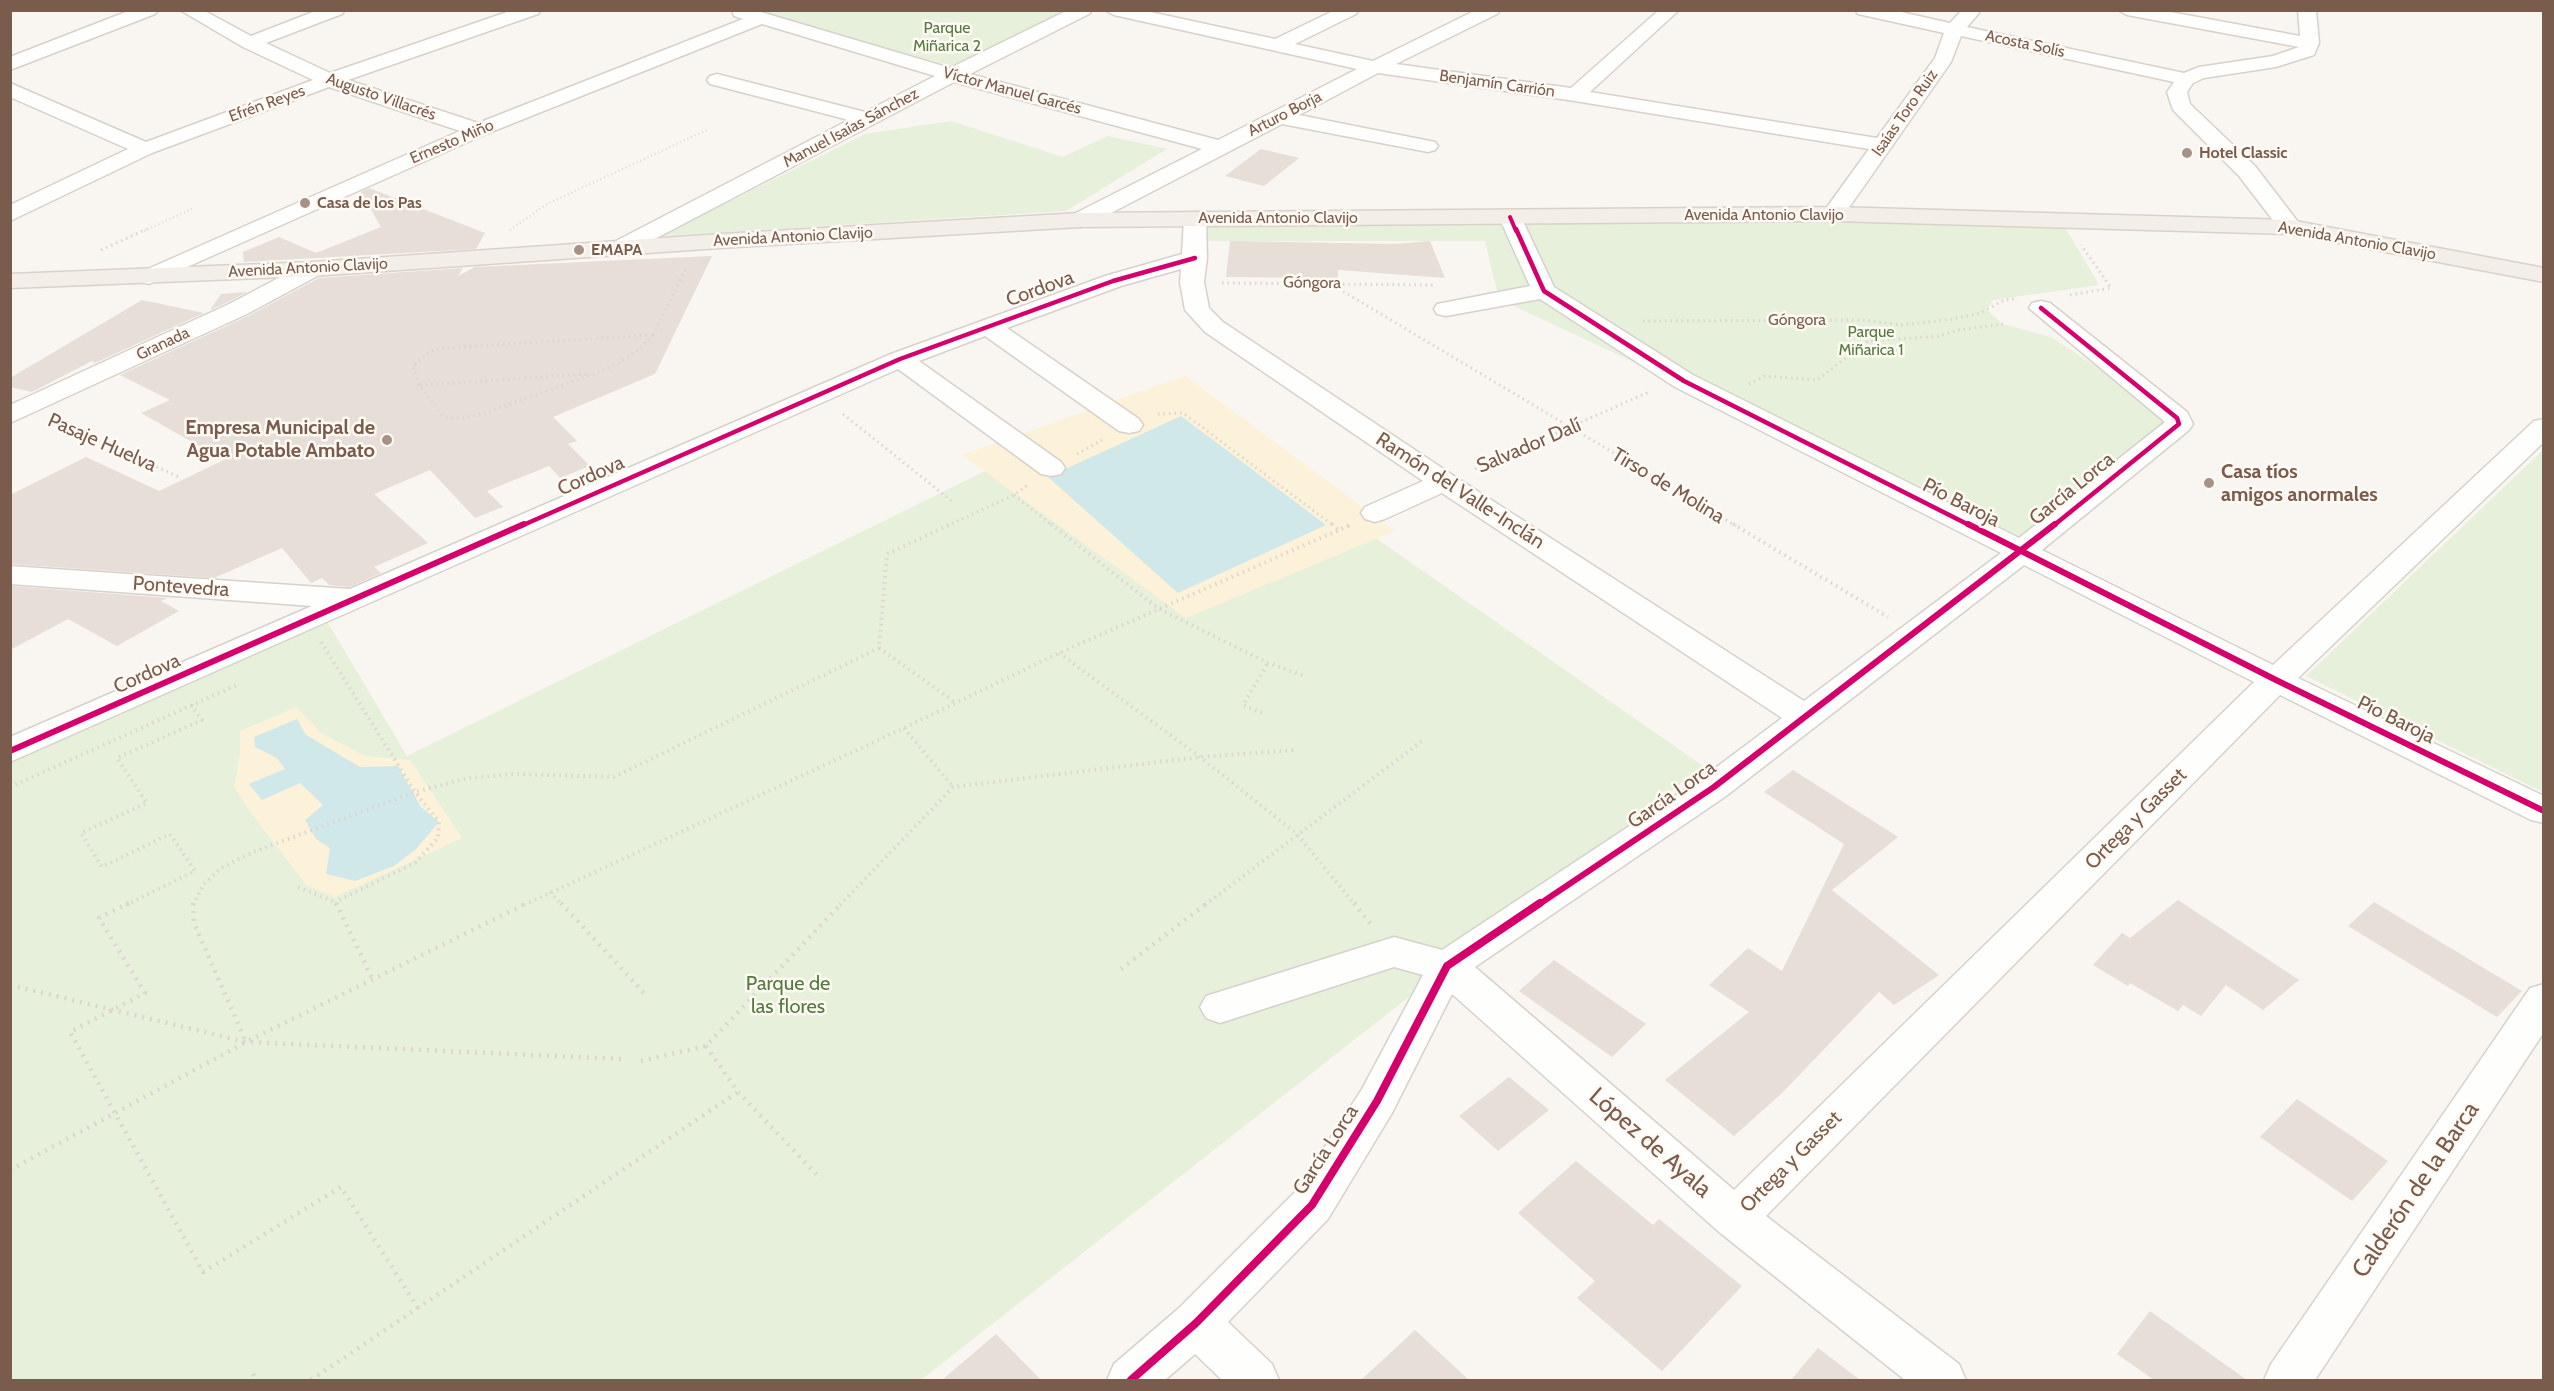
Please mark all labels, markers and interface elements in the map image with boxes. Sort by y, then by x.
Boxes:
park label: Parque Miñarica 2 [913,18,981,56]
street label: Acosta Solís [1983,26,2067,62]
street label: Víctor Manuel Garcés [941,63,1083,119]
street label: Benjamín Carrión [1438,66,1556,102]
street label: Isaías Toro Ruiz [1868,66,1942,160]
street label: Augusto Villacrés [324,69,438,125]
street label: Efrén Reyes [226,81,308,127]
street label: Manuel Isaías Sánchez [780,84,922,172]
street label: Arturo Borja [1245,87,1325,141]
street label: Ernesto Miño [407,116,497,168]
place label: Hotel Classic [2199,143,2288,163]
marker: Hotel Classic [2180,146,2194,160]
place label: Casa de los Pas [317,193,422,213]
marker: Casa de los Pas [298,196,312,210]
street label: Avenida Antonio Clavijo [1684,205,1844,225]
street label: Avenida Antonio Clavijo [1198,208,1358,228]
street label: Avenida Antonio Clavijo [2277,218,2437,264]
street label: Avenida Antonio Clavijo [713,223,873,251]
place label: EMAPA [591,240,642,260]
marker: EMAPA [572,243,586,257]
street label: Avenida Antonio Clavijo [228,254,388,282]
street label: Cordova [1003,266,1077,312]
street label: Góngora [1283,273,1341,293]
street label: Góngora [1768,310,1826,330]
park label: Parque Miñarica 1 [1838,322,1904,360]
street label: Granada [133,323,193,365]
street label: Pasaje Huelva [44,408,160,478]
street label: Salvador Dalí [1473,413,1585,479]
place label: Empresa Municipal de Agua Potable Ambato [185,416,375,463]
street label: Ramón del Valle-Inclán [1371,428,1549,554]
marker: Empresa Municipal de Agua Potable Ambato [380,433,394,447]
street label: Tirso de Molina [1607,443,1729,529]
street label: García Lorca [2025,448,2119,530]
street label: Cordova [554,451,628,501]
place label: Casa tíos amigos anormales [2221,460,2378,507]
street label: Pío Baroja [1918,473,2004,533]
marker: Casa tíos amigos anormales [2202,476,2216,490]
street label: Pontevedra [132,572,230,602]
street label: Cordova [110,649,184,699]
street label: Pío Baroja [2353,691,2439,749]
street label: García Lorca [1623,756,1721,834]
street label: Ortega y Gasset [2080,763,2192,875]
park label: Parque de las flores [746,972,830,1019]
street label: López de Ayala [1583,1082,1717,1204]
street label: Calderón de la Barca [2347,1097,2485,1283]
street label: García Lorca [1288,1101,1364,1199]
street label: Ortega y Gasset [1735,1106,1847,1218]

